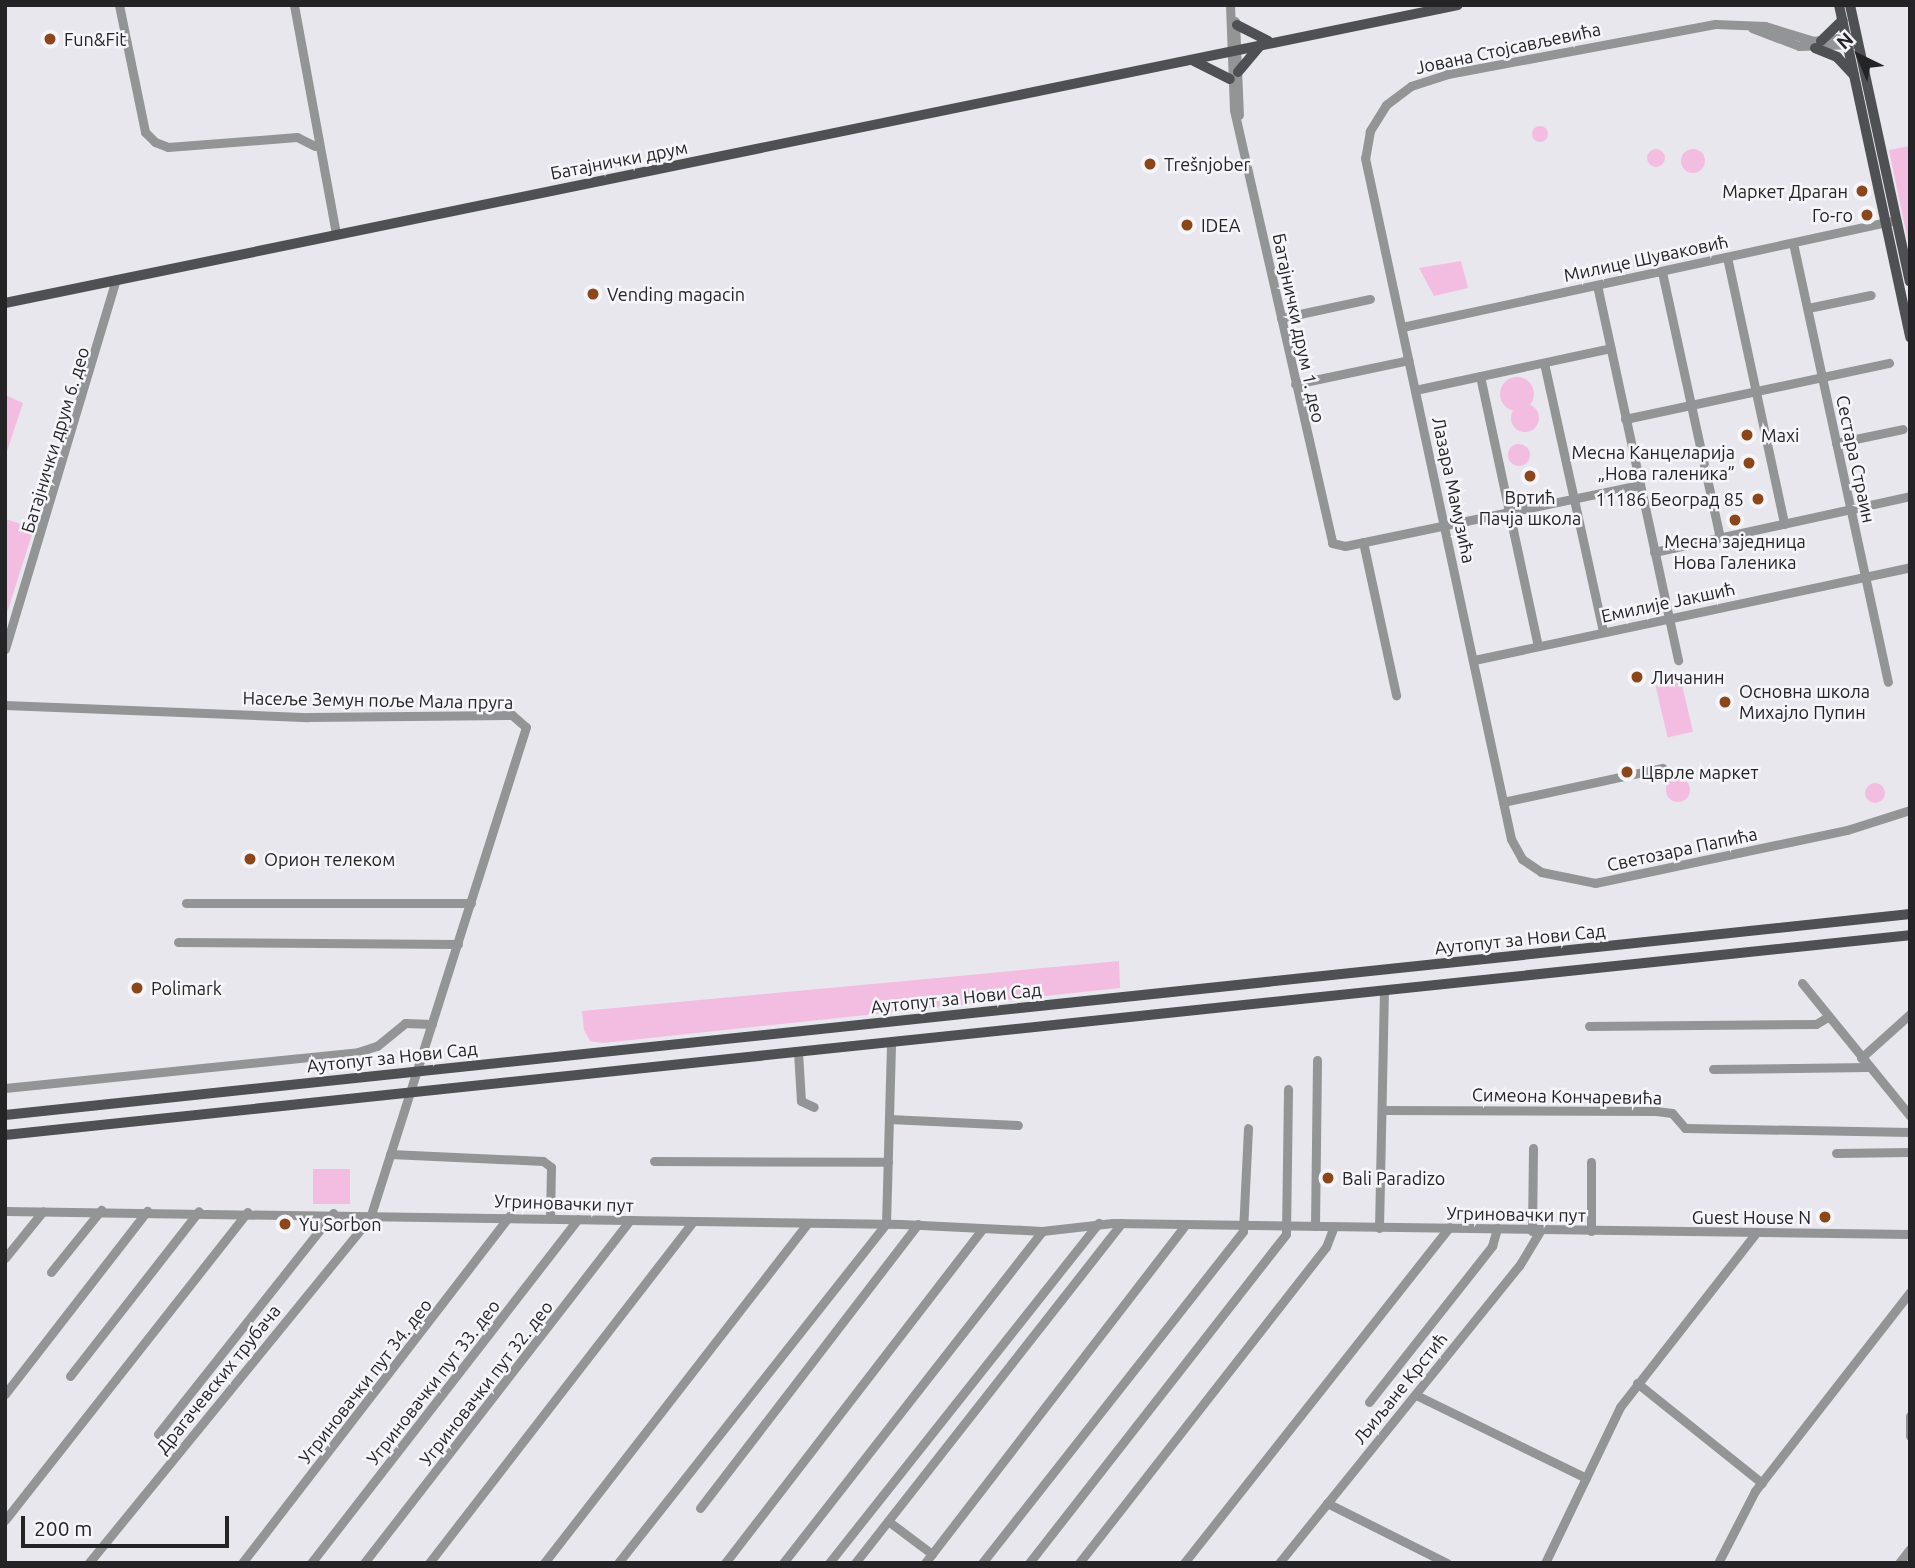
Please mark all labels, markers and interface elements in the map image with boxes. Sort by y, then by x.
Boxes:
street label: Јована Стојсављевића [1413,18,1603,78]
north arrow [1824,21,1894,91]
place label: Fun&Fit [64,28,126,50]
text: N [1832,28,1857,54]
marker: Fun&Fit [42,31,58,47]
street label: Батајнички друм [548,136,690,184]
place label: Trešnjober [1164,153,1250,175]
marker: Trešnjober [1142,156,1158,172]
place label: Маркет Драган [1722,180,1848,202]
marker: Маркет Драган [1854,183,1870,199]
place label: Го-го [1812,204,1853,226]
marker: Го-го [1859,207,1875,223]
place label: IDEA [1201,214,1240,236]
marker: IDEA [1179,217,1195,233]
street label: Милице Шуваковић [1562,230,1730,286]
street label: Батајнички друм 1. део [1268,231,1330,425]
place label: Vending magacin [607,283,745,305]
marker: Vending magacin [585,286,601,302]
street label: Батајнички друм 6. део [16,344,94,536]
street label: Сестара Страин [1832,393,1880,525]
street label: Лазара Мамузића [1428,415,1480,565]
place label: Maxi [1761,424,1799,446]
marker: Maxi [1739,427,1755,443]
place label: Месна Канцеларија „Нова галеника” [1571,442,1735,484]
marker: Месна Канцеларија „Нова галеника” [1741,455,1757,471]
marker: Вртић Пачја школа [1522,468,1538,484]
place label: Вртић Пачја школа [1479,487,1581,530]
place label: 11186 Београд 85 [1596,488,1744,510]
marker: 11186 Београд 85 [1750,491,1766,507]
marker: Месна заједница Нова Галеника [1727,512,1743,528]
place label: Месна заједница Нова Галеника [1664,531,1806,574]
street label: Емилије Јакшић [1599,577,1737,627]
place label: Личанин [1651,666,1724,688]
marker: Личанин [1629,669,1645,685]
place label: Основна школа Михајло Пупин [1739,681,1870,724]
street label: Насеље Земун поље Мала пруга [242,687,514,713]
marker: Основна школа Михајло Пупин [1717,694,1733,710]
place label: Цврле маркет [1641,761,1759,783]
marker: Цврле маркет [1619,764,1635,780]
street label: Светозара Папића [1605,823,1759,875]
place label: Орион телеком [264,848,395,870]
marker: Орион телеком [242,851,258,867]
street label: Аутопут за Нови Сад [1434,919,1606,959]
place label: Polimark [151,977,222,999]
street label: Аутопут за Нови Сад [870,978,1042,1018]
marker: Polimark [129,980,145,996]
street label: Аутопут за Нови Сад [306,1037,478,1077]
street label: Симеона Кончаревића [1472,1084,1662,1108]
place label: Bali Paradizo [1342,1167,1445,1189]
marker: Bali Paradizo [1320,1170,1336,1186]
street label: Угриновачки пут [494,1190,634,1216]
street label: Угриновачки пут [1446,1202,1586,1226]
place label: Guest House N [1692,1206,1811,1228]
marker: Guest House N [1817,1209,1833,1225]
place label: Yu Sorbon [299,1213,382,1235]
marker: Yu Sorbon [277,1216,293,1232]
street label: Угриновачки пут 34. део [294,1294,436,1468]
street label: Угриновачки пут 33. део [362,1295,504,1469]
street label: Угриновачки пут 32. део [415,1296,557,1470]
street label: Драгачевских трубача [151,1300,285,1458]
street label: Љиљане Крстић [1348,1328,1452,1448]
scale bar [24,1502,233,1546]
text: 200 m [34,1516,92,1540]

